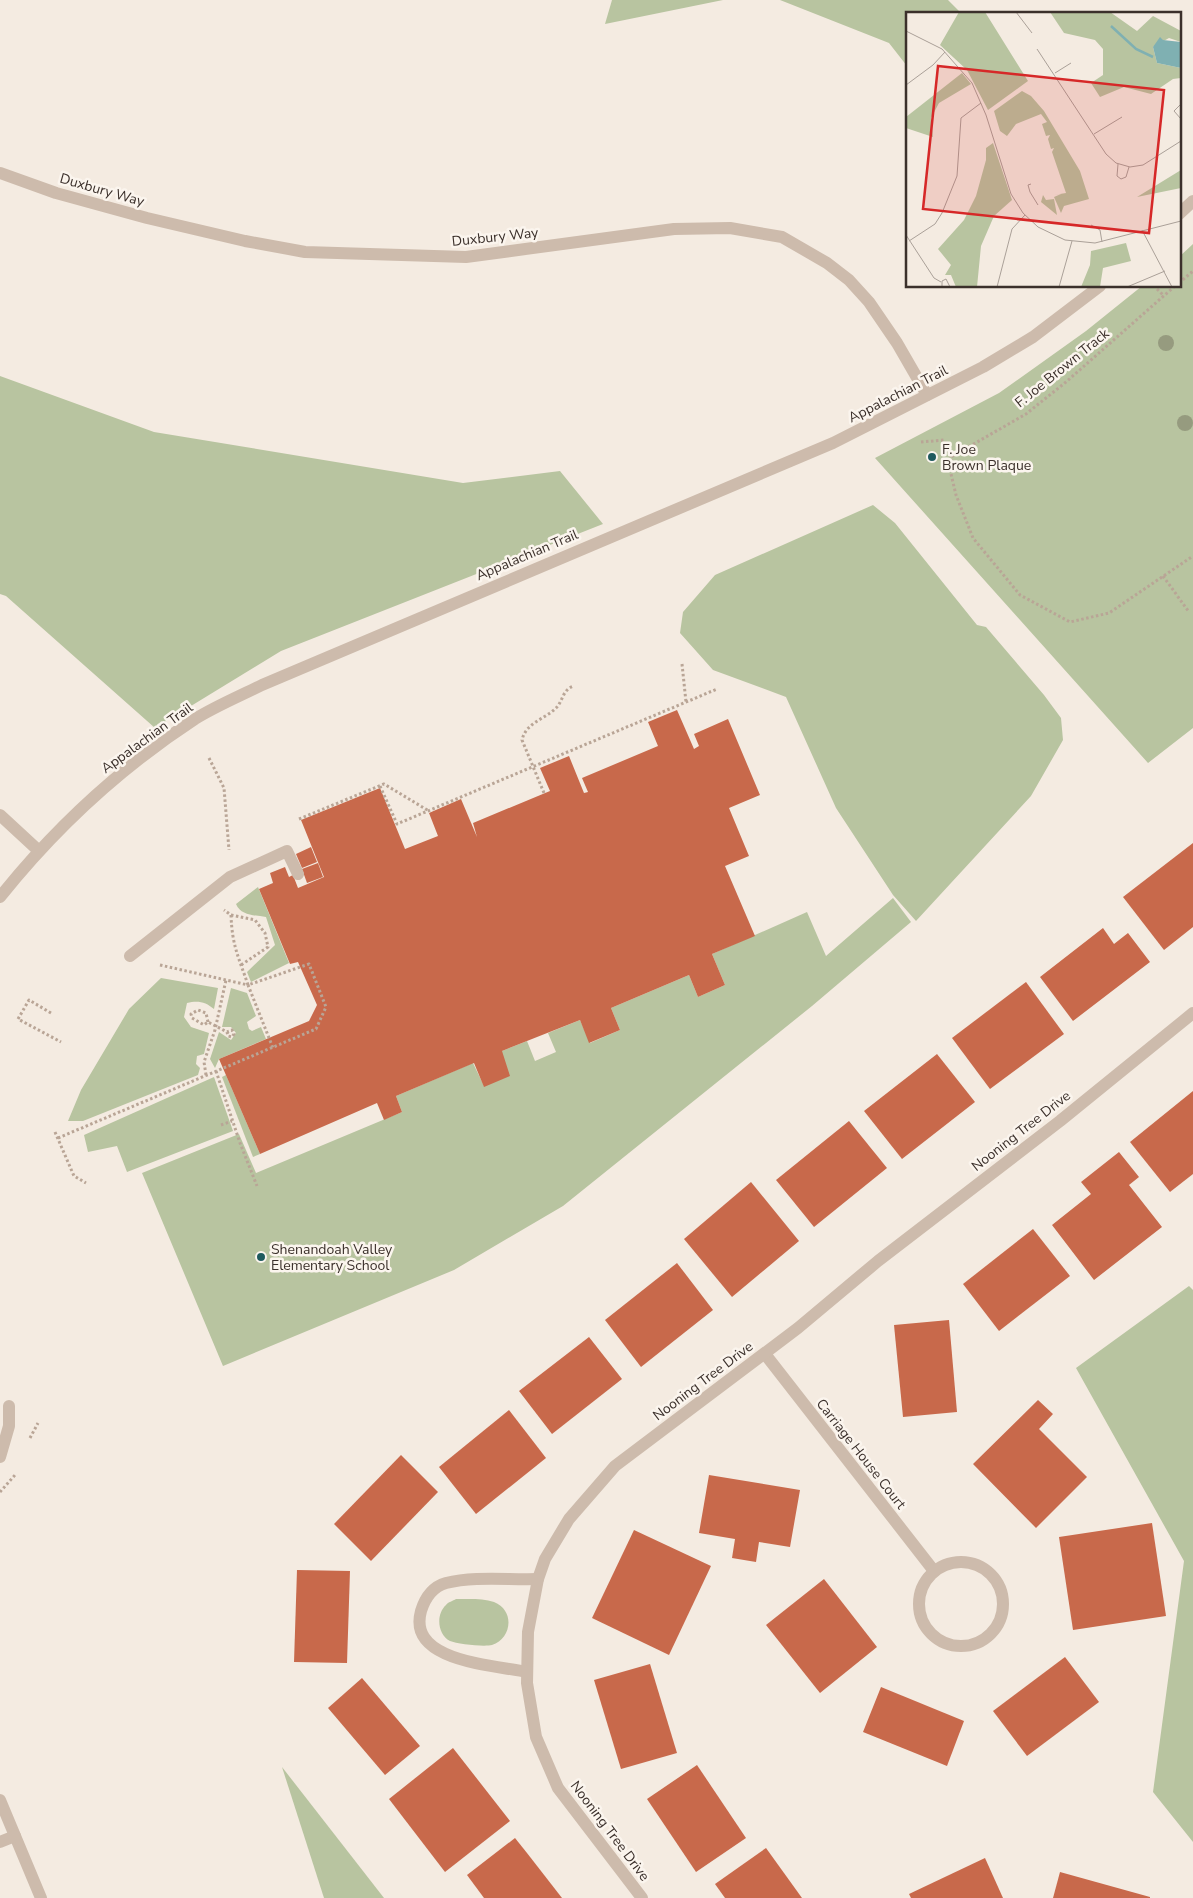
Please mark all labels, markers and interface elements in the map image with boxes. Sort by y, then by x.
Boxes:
inset map [906,12,1180,288]
street label: Duxbury Way [58,169,147,211]
street label: Duxbury Way [451,223,540,251]
street label: F. Joe Brown Track [1011,323,1114,412]
street label: Appalachian Trail [845,360,952,427]
place label: F. Joe Brown Plaque [942,440,1031,475]
marker: F. Joe Brown Plaque [926,451,938,463]
street label: Appalachian Trail [473,525,582,585]
street label: Appalachian Trail [97,698,197,778]
street label: Nooning Tree Drive [968,1086,1074,1176]
place label: Shenandoah Valley Elementary School [271,1240,393,1275]
marker: Shenandoah Valley Elementary School [255,1251,267,1263]
street label: Nooning Tree Drive [649,1337,757,1425]
street label: Carriage House Court [812,1395,910,1513]
street label: Nooning Tree Drive [566,1777,654,1885]

